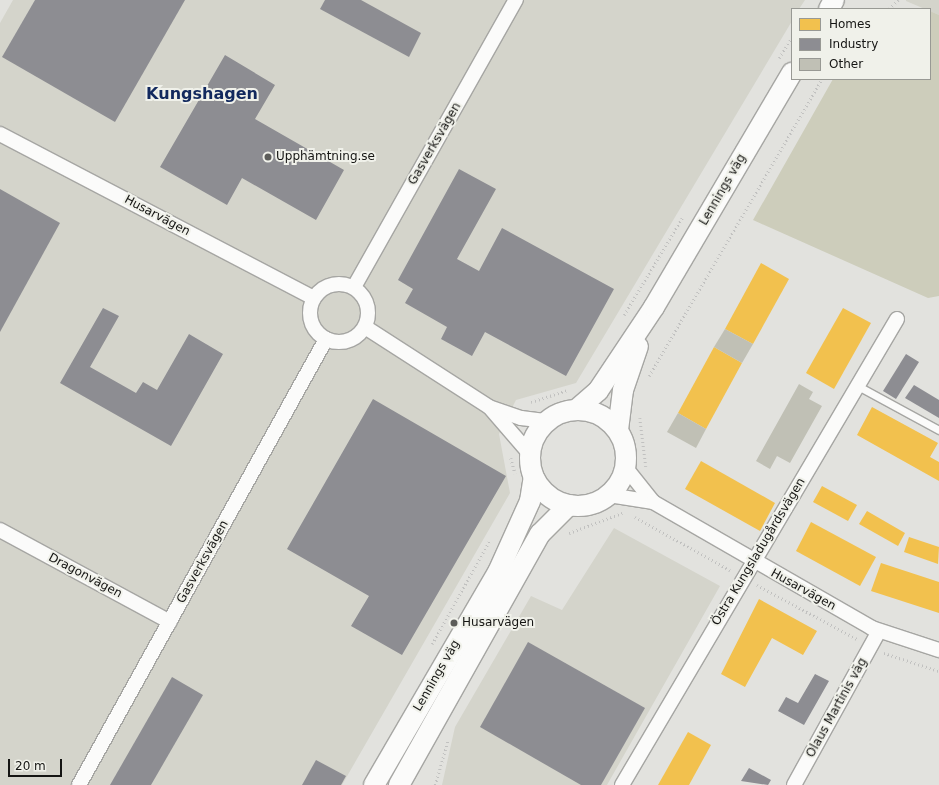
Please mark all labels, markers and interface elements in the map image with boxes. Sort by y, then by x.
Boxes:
legend [791,8,931,80]
text: Homes [829,17,871,31]
text: Industry [829,37,878,51]
text: Other [829,57,863,71]
district label: Kungshagen [146,84,258,104]
street label: Gasverksvägen [406,100,464,188]
place label: Upphämtning.se [276,150,375,164]
marker: Upphämtning.se [263,152,273,162]
street label: Lennings väg [697,152,749,228]
street label: Husarvägen [122,193,192,239]
street label: Östra Kungsladugårdsvägen [709,476,809,628]
street label: Gasverksvägen [174,518,232,606]
street label: Dragonvägen [46,551,124,601]
street label: Husarvägen [768,566,838,614]
place label: Husarvägen [462,616,534,630]
marker: Husarvägen [449,618,459,628]
street label: Lennings väg [411,638,463,714]
street label: Olaus Martinis väg [804,656,870,760]
scale bar [10,751,64,777]
text: 20 m [15,759,46,773]

